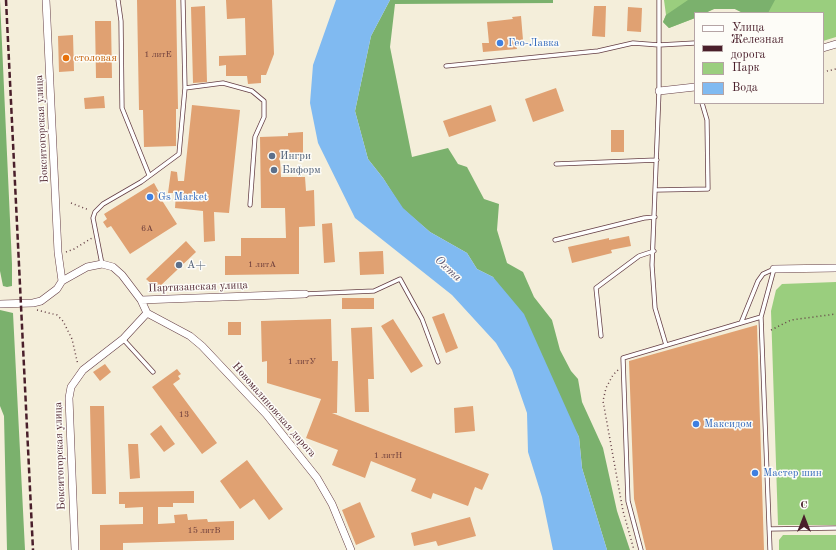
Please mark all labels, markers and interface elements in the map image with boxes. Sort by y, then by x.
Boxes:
legend [694,12,824,104]
text: Улица [732,22,765,34]
text: Железная дорога [731,34,784,61]
place label: Гео-Лавка [508,36,559,50]
marker: Гео-Лавка [495,38,505,48]
house number: 1 литЕ [144,50,172,60]
place label: столовая [74,51,117,65]
marker: столовая [61,53,71,63]
text: Парк [732,62,760,74]
street label: Бокситогорская улица [33,75,51,183]
text: Вода [732,82,758,94]
place label: Ингри [280,149,311,163]
marker: Ингри [267,151,277,161]
place label: Биформ [282,163,320,177]
marker: Биформ [269,165,279,175]
place label: Gs Market [158,190,208,204]
marker: Gs Market [145,192,155,202]
house number: 6А [141,224,153,234]
water label: Охта [432,253,464,285]
place label: А+ [187,258,206,272]
marker: А+ [174,260,184,270]
house number: 1 литА [248,260,276,270]
street label: Партизанская улица [148,279,248,295]
house number: 1 литУ [288,357,316,367]
street label: Новомалиновская дорога [229,360,319,460]
street label: Бокситогорская улица [52,402,68,510]
house number: 13 [179,410,189,420]
place label: Максидом [704,417,752,431]
marker: Максидом [691,419,701,429]
house number: 1 литН [374,451,402,461]
place label: Мастер шин [763,466,822,480]
marker: Мастер шин [750,468,760,478]
north arrow [784,498,824,538]
text: С [800,500,808,511]
house number: 15 литВ [188,526,220,536]

